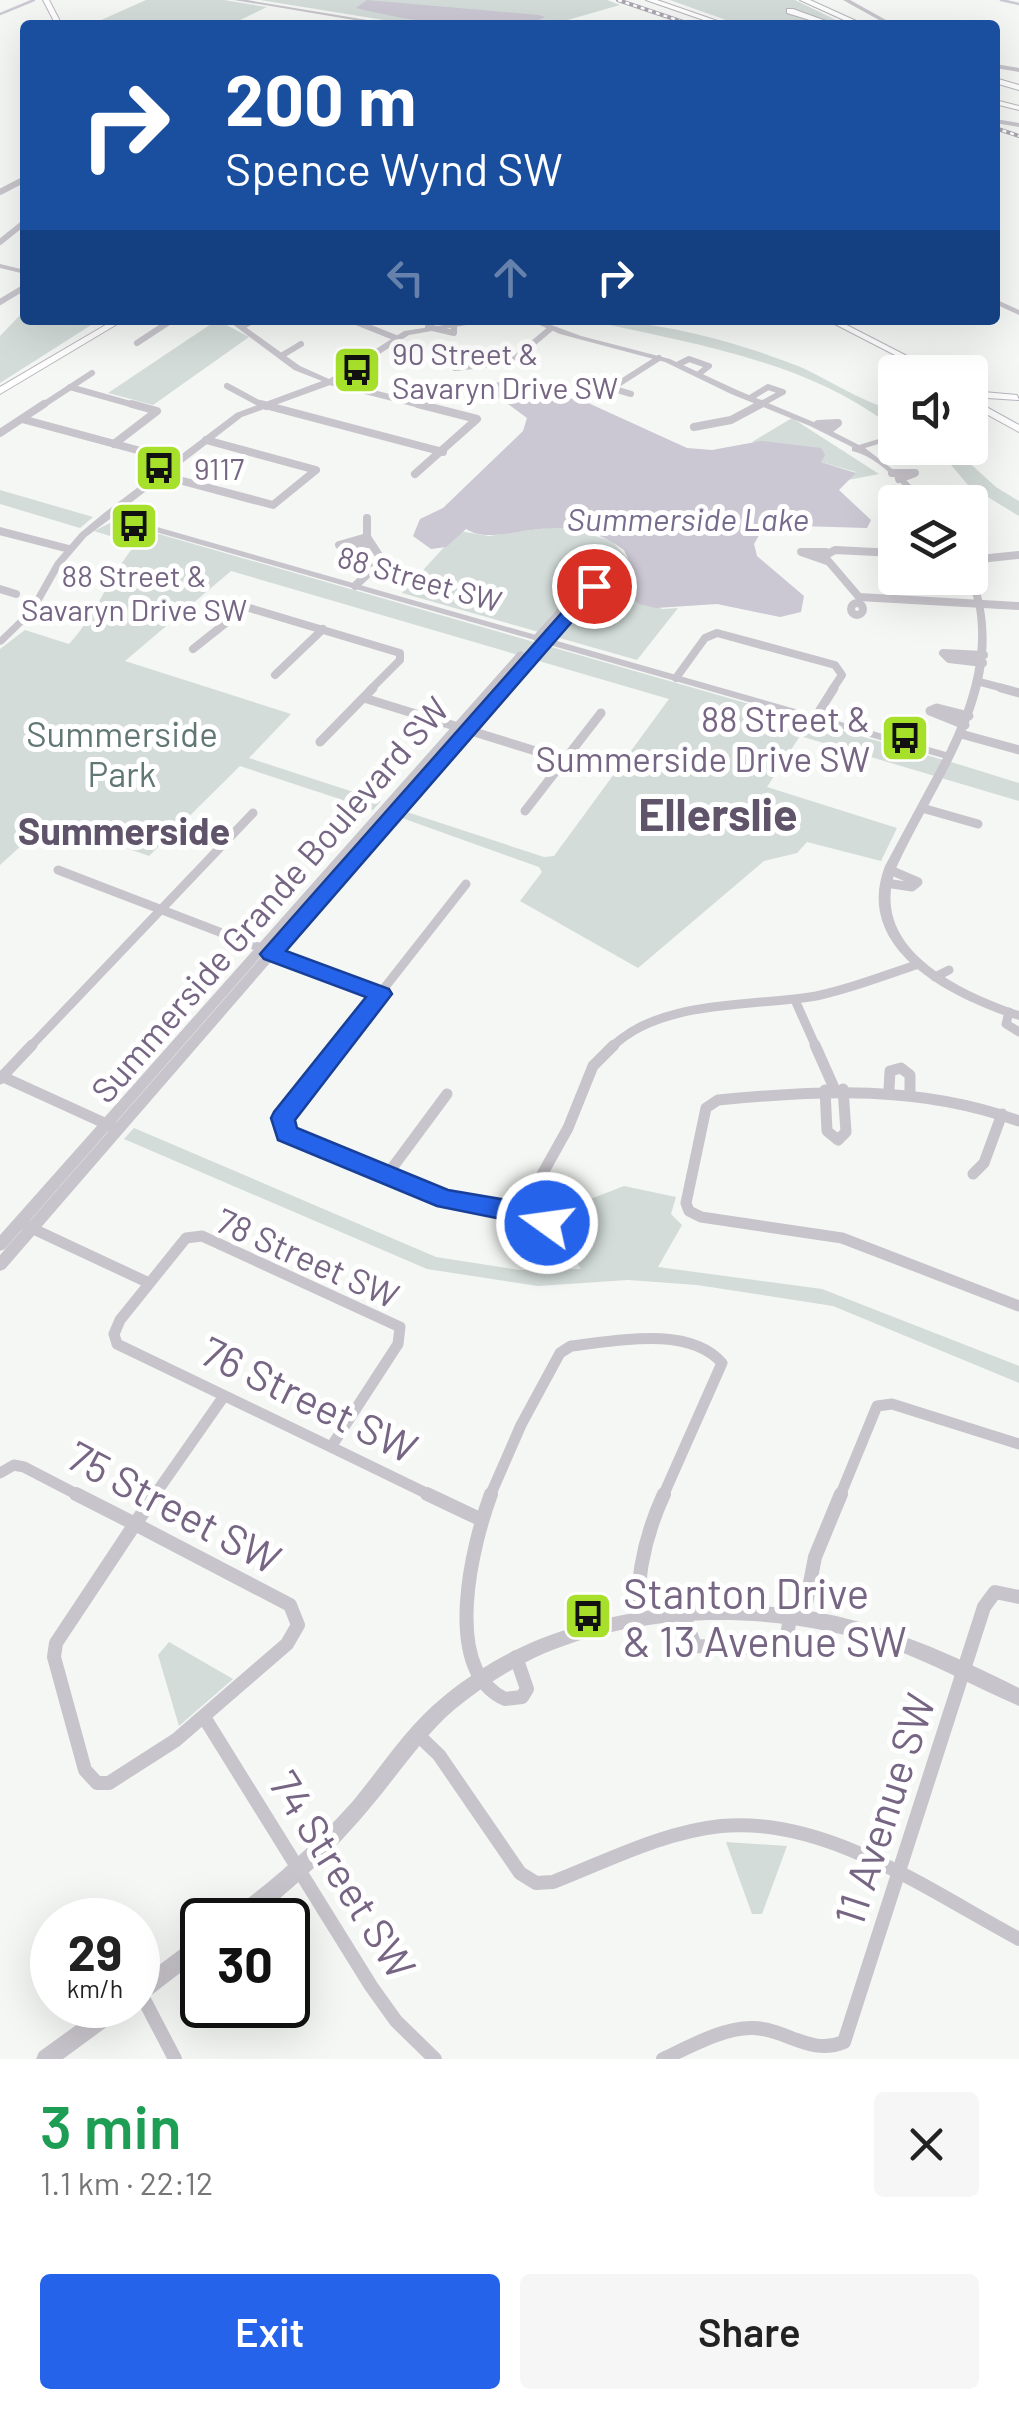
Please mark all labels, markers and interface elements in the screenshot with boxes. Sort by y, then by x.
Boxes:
text: 200 m [225,56,416,140]
icon: right [60,60,190,190]
text: Spence Wynd SW [225,141,563,195]
icon: left [378,250,433,305]
icon: ahead [483,250,538,305]
icon: right [588,250,643,305]
place label: 90 Street & Savaryn Drive SW [392,335,618,405]
bus stop icon: 90 Street & Savaryn Drive SW [331,344,383,396]
map controls [878,355,988,595]
button: sound [878,355,988,465]
bus stop icon: 9117 [133,442,185,494]
place label: 9117 [194,450,244,486]
button: layers [878,485,988,595]
water label: Summerside Lake [567,499,809,537]
bus stop icon: 88 Street & Savaryn Drive SW [108,500,160,552]
street label: 88 Street SW [334,537,506,619]
pin [552,544,637,629]
place label: 88 Street & Savaryn Drive SW [21,557,247,627]
icon: arrive [567,559,622,614]
street label: Summerside Grande Boulevard SW [81,688,457,1110]
place label: 88 Street & Summerside Drive SW [536,697,870,779]
park label: Summerside Park [26,712,218,794]
bus stop icon: 88 Street & Summerside Drive SW [879,712,931,764]
district label: Ellerslie [638,786,798,840]
district label: Summerside [18,807,230,853]
position arrow [495,1171,599,1275]
street label: 78 Street SW [210,1198,406,1316]
street label: 76 Street SW [194,1324,426,1472]
street label: 75 Street SW [60,1429,290,1583]
place label: Stanton Drive & 13 Avenue SW [623,1567,907,1665]
bus stop icon: Stanton Drive & 13 Avenue SW [562,1590,614,1642]
street label: 11 Avenue SW [822,1687,944,1931]
street label: 74 Street SW [260,1761,428,1987]
speed limit sign: 30 [180,1898,310,2028]
text: 29 [68,1921,122,1981]
text: km/h [67,1973,123,2003]
text: 3 min [40,2089,182,2161]
button: close [874,2092,979,2197]
text: 1.1 km · 22:12 [40,2163,213,2201]
button: Exit [40,2274,500,2389]
button: Share [520,2274,979,2389]

